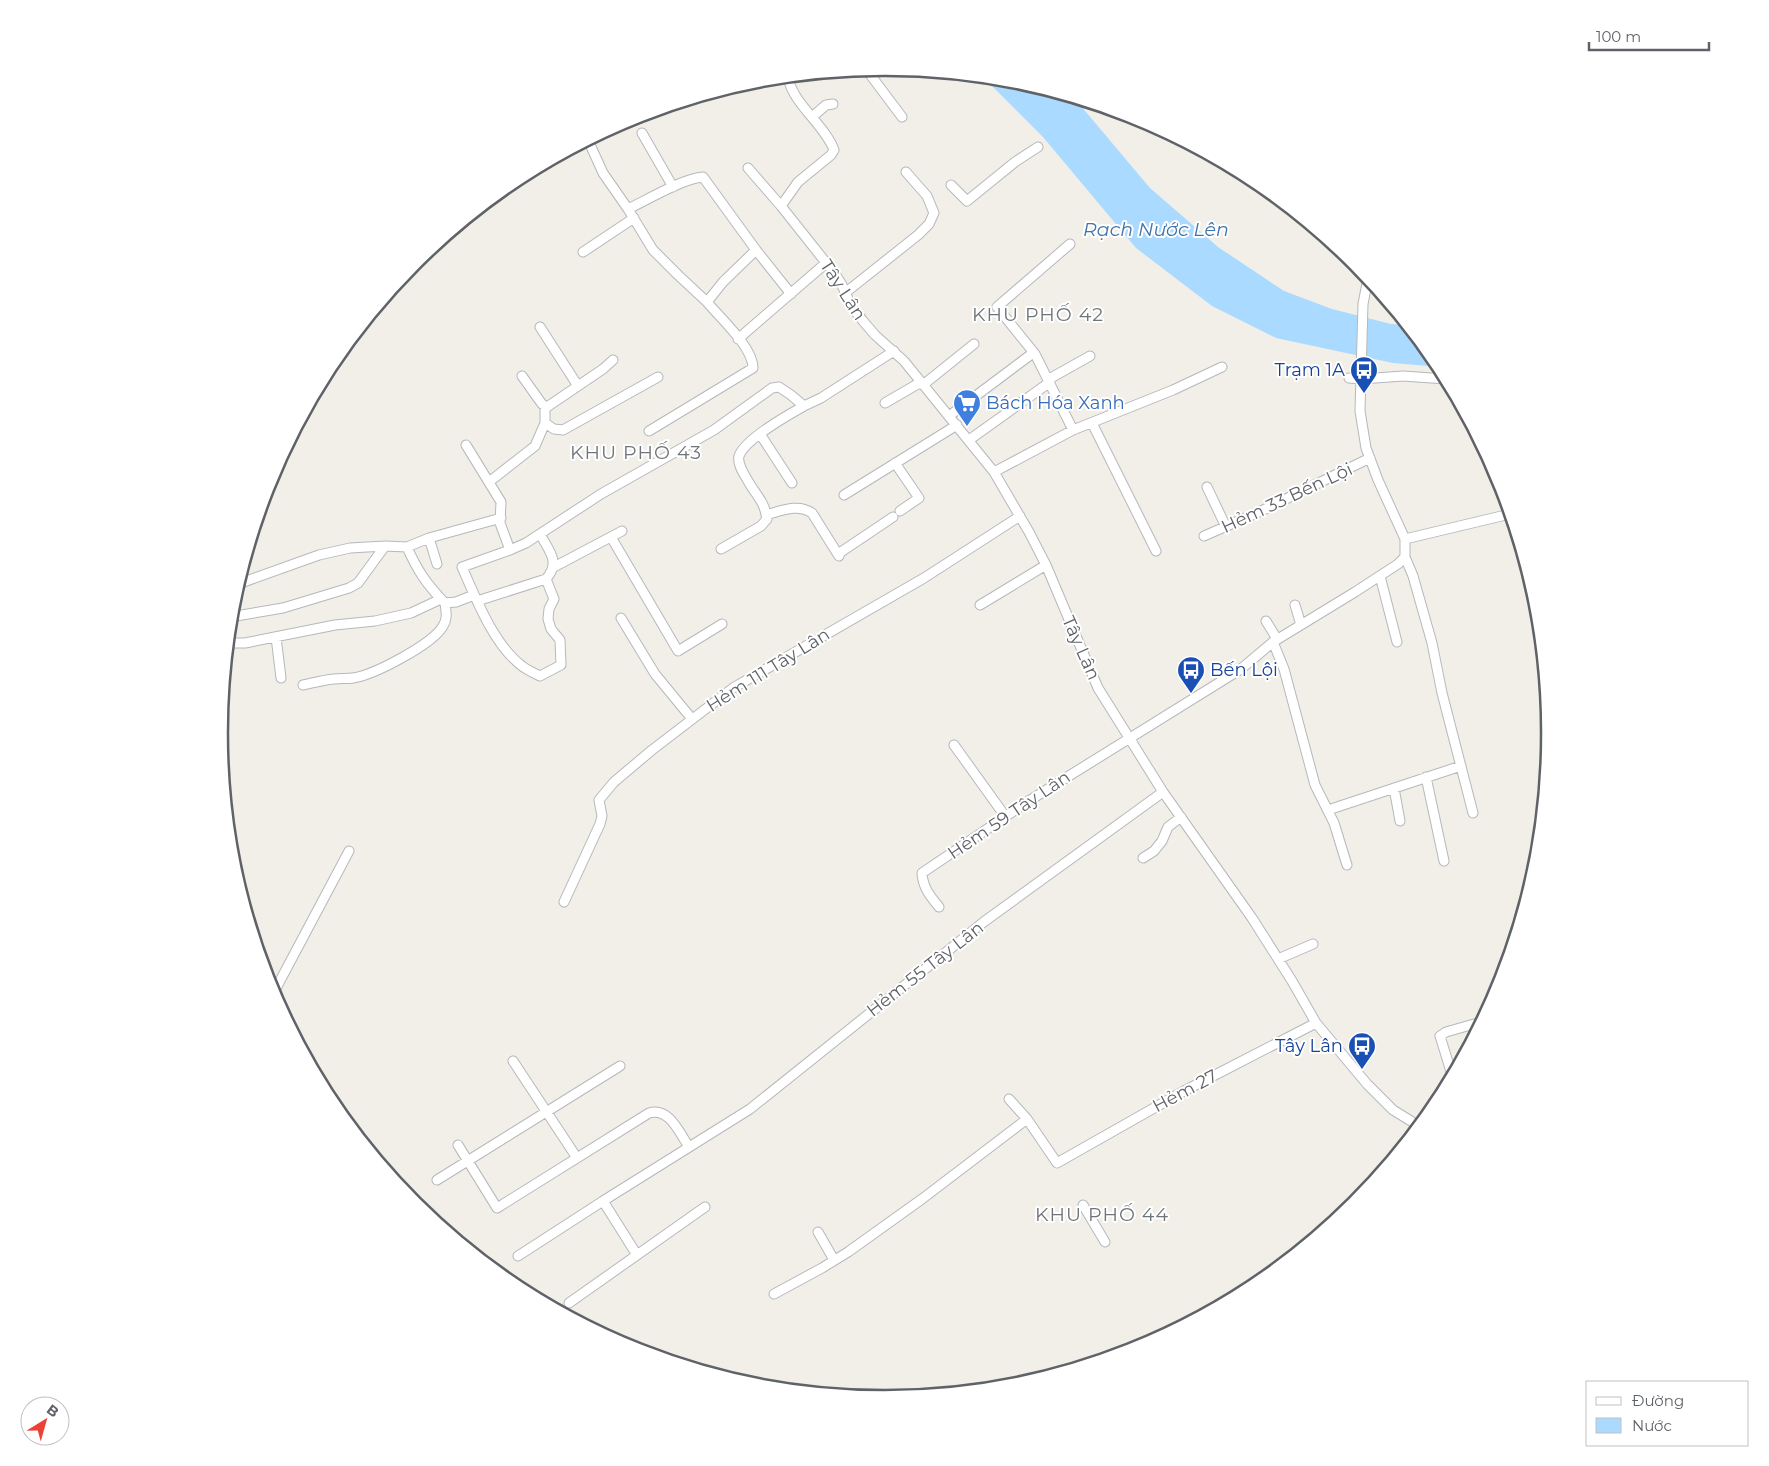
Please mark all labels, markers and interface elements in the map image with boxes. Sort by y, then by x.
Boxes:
scale bar [1589,20,1709,52]
text: 100 m [1596,27,1641,46]
water label: Rạch Nước Lên [1083,218,1229,241]
street label: Tây Lân [815,256,871,324]
district label: KHU PHỐ 42 [972,303,1104,326]
bus stop icon: Trạm 1A [1349,355,1379,394]
place label: Trạm 1A [1275,359,1345,381]
supermarket icon: Bách Hóa Xanh [952,388,982,427]
place label: Bách Hóa Xanh [986,392,1125,414]
district label: KHU PHỐ 43 [570,441,702,464]
street label: Hẻm 33 Bến Lội [1218,458,1356,538]
street label: Tây Lân [1057,612,1105,684]
street label: Hẻm 111 Tây Lân [702,623,834,717]
bus stop icon: Bến Lội [1176,655,1206,694]
place label: Bến Lội [1210,659,1278,681]
street label: Hẻm 59 Tây Lân [944,766,1074,864]
street label: Hẻm 55 Tây Lân [862,917,988,1021]
bus stop icon: Tây Lân [1347,1031,1377,1070]
place label: Tây Lân [1275,1035,1343,1057]
street label: Hẻm 27 [1149,1065,1221,1117]
district label: KHU PHỐ 44 [1035,1203,1169,1226]
legend [1586,1381,1749,1446]
text: Đường [1632,1391,1684,1410]
north arrow [20,1396,70,1446]
text: B [43,1400,63,1421]
text: Nước [1632,1416,1672,1435]

